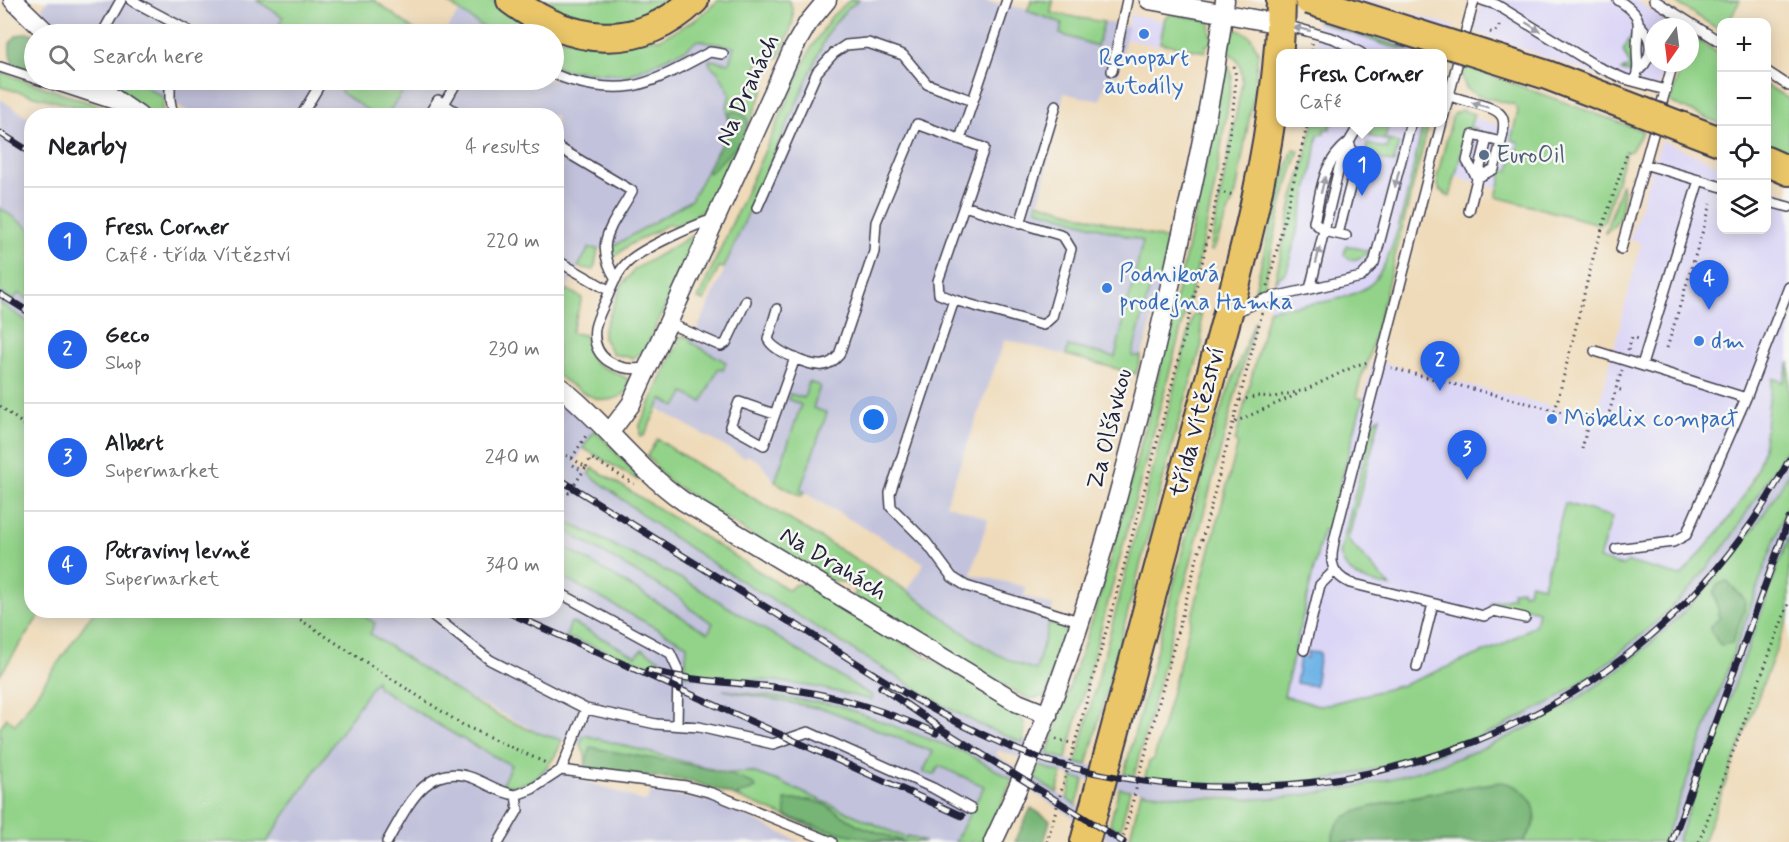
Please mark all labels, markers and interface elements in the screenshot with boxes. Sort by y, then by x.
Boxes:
north arrow [1645,18,1699,72]
map controls [1717,18,1771,234]
button: + [1717,18,1771,72]
one-way arrow [1525,22,1541,33]
search box [24,24,564,90]
one-way arrow [1293,24,1311,34]
marker: Renopart autodíly [1137,27,1151,41]
street label: Na Drahách [709,29,787,151]
icon: search [45,41,78,74]
text: Search here [93,43,204,71]
place label: Renopart autodíly [1099,43,1189,102]
popup [1276,49,1447,127]
text: Fresh Corner [1299,61,1424,89]
button: − [1717,72,1771,126]
text: Café [1299,89,1341,116]
one-way arrow [1471,100,1489,109]
button: locate [1717,126,1771,180]
text: Nearby [48,130,127,164]
text: 4 results [465,134,540,161]
place label: EuroOil [1496,140,1565,171]
pin: 1 [1342,146,1382,196]
marker: EuroOil [1477,148,1491,162]
one-way arrow [1392,170,1401,188]
one-way arrow [1318,175,1328,194]
button: layers [1717,180,1771,234]
text: Fresh Corner [105,214,230,242]
text: 1 [63,228,72,255]
text: 220 m [486,228,540,255]
text: Café · třída Vítězství [105,242,291,269]
one-way arrow [1314,246,1324,264]
place label: Podniková prodejna Hamka [1119,259,1293,318]
pin: 4 [1690,260,1728,310]
marker: Podniková prodejna Hamka [1100,281,1114,295]
text: Geco [105,322,149,350]
place label: dm [1711,326,1745,357]
marker: dm [1692,334,1706,348]
text: 2 [63,336,72,363]
text: 230 m [488,336,540,363]
pin: 2 [1420,342,1460,391]
street label: třída Vítězství [1163,343,1233,501]
text: Shop [105,350,142,377]
street label: Za Olšávkou [1080,365,1140,493]
place label: Möbelix compact [1564,404,1738,435]
your location [859,405,888,434]
marker: Möbelix compact [1545,412,1559,426]
text: Albert [105,430,164,458]
pin: 3 [1448,430,1486,480]
text: 3 [63,444,72,471]
text: 240 m [485,444,540,471]
text: Supermarket [105,458,219,485]
street label: Na Drahách [774,520,892,608]
text: Potraviny levně [105,538,250,566]
text: 4 [62,552,73,579]
text: 340 m [485,552,540,579]
text: Supermarket [105,566,219,593]

